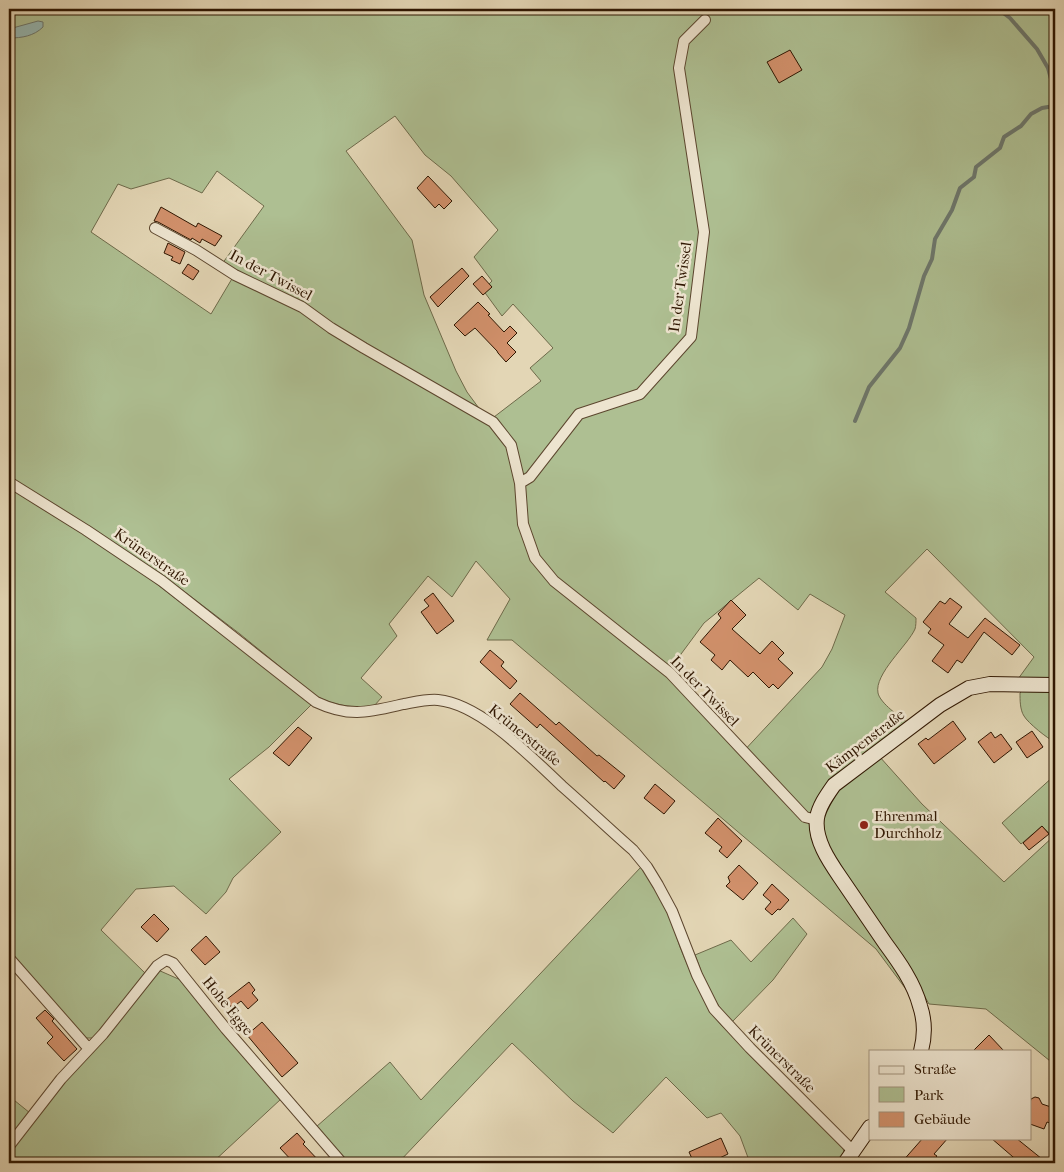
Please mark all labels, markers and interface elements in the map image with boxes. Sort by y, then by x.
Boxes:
street label: In der Twissel [665,241,695,333]
street label: In der Twissel [227,246,315,304]
street label: Krünerstraße [111,524,194,590]
street label: In der Twissel [667,652,743,730]
street label: Krünerstraße [485,700,565,770]
street label: Kämpenstraße [822,705,909,777]
place label: Ehrenmal Durchholz [874,807,942,842]
marker: Ehrenmal Durchholz [858,819,870,831]
street label: Hohe Egge [199,973,258,1040]
street label: Krünerstraße [744,1021,820,1097]
legend [869,1050,1032,1140]
text: Straße [914,1060,957,1078]
text: Park [914,1086,944,1104]
text: Gebäude [914,1110,971,1128]

